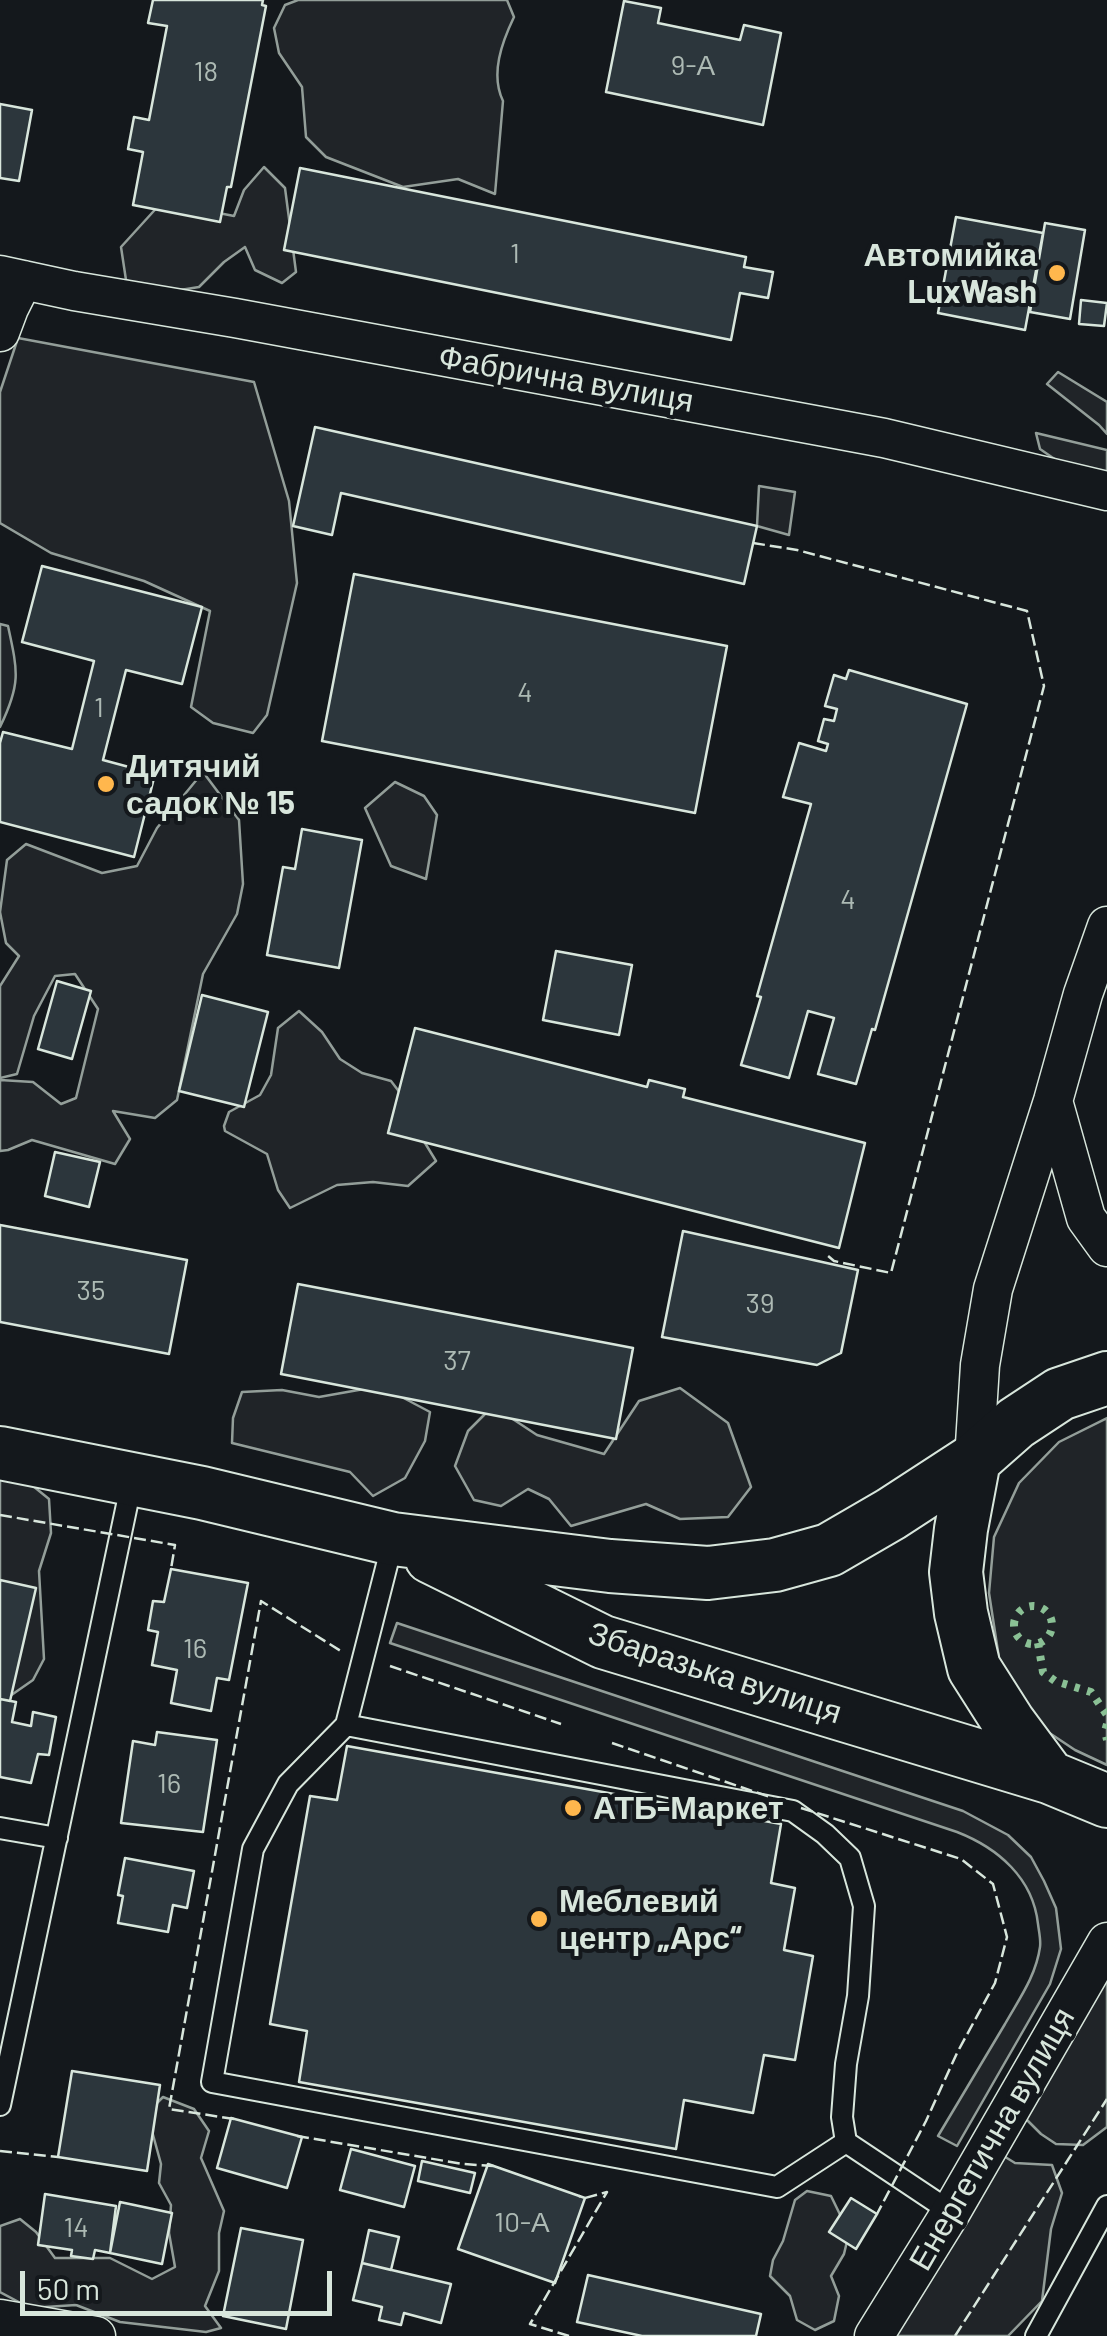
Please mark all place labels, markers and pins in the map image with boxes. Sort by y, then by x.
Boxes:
place label: Автомийка LuxWash [863,236,1037,311]
marker: Автомийка LuxWash [1046,262,1068,284]
place label: Дитячий садок № 15 [126,747,295,822]
marker: Дитячий садок № 15 [95,773,117,795]
place label: АТБ-Маркет [593,1789,784,1827]
marker: АТБ-Маркет [562,1797,584,1819]
place label: Меблевий центр „Арс“ [559,1882,742,1957]
marker: Меблевий центр „Арс“ [528,1908,550,1930]

